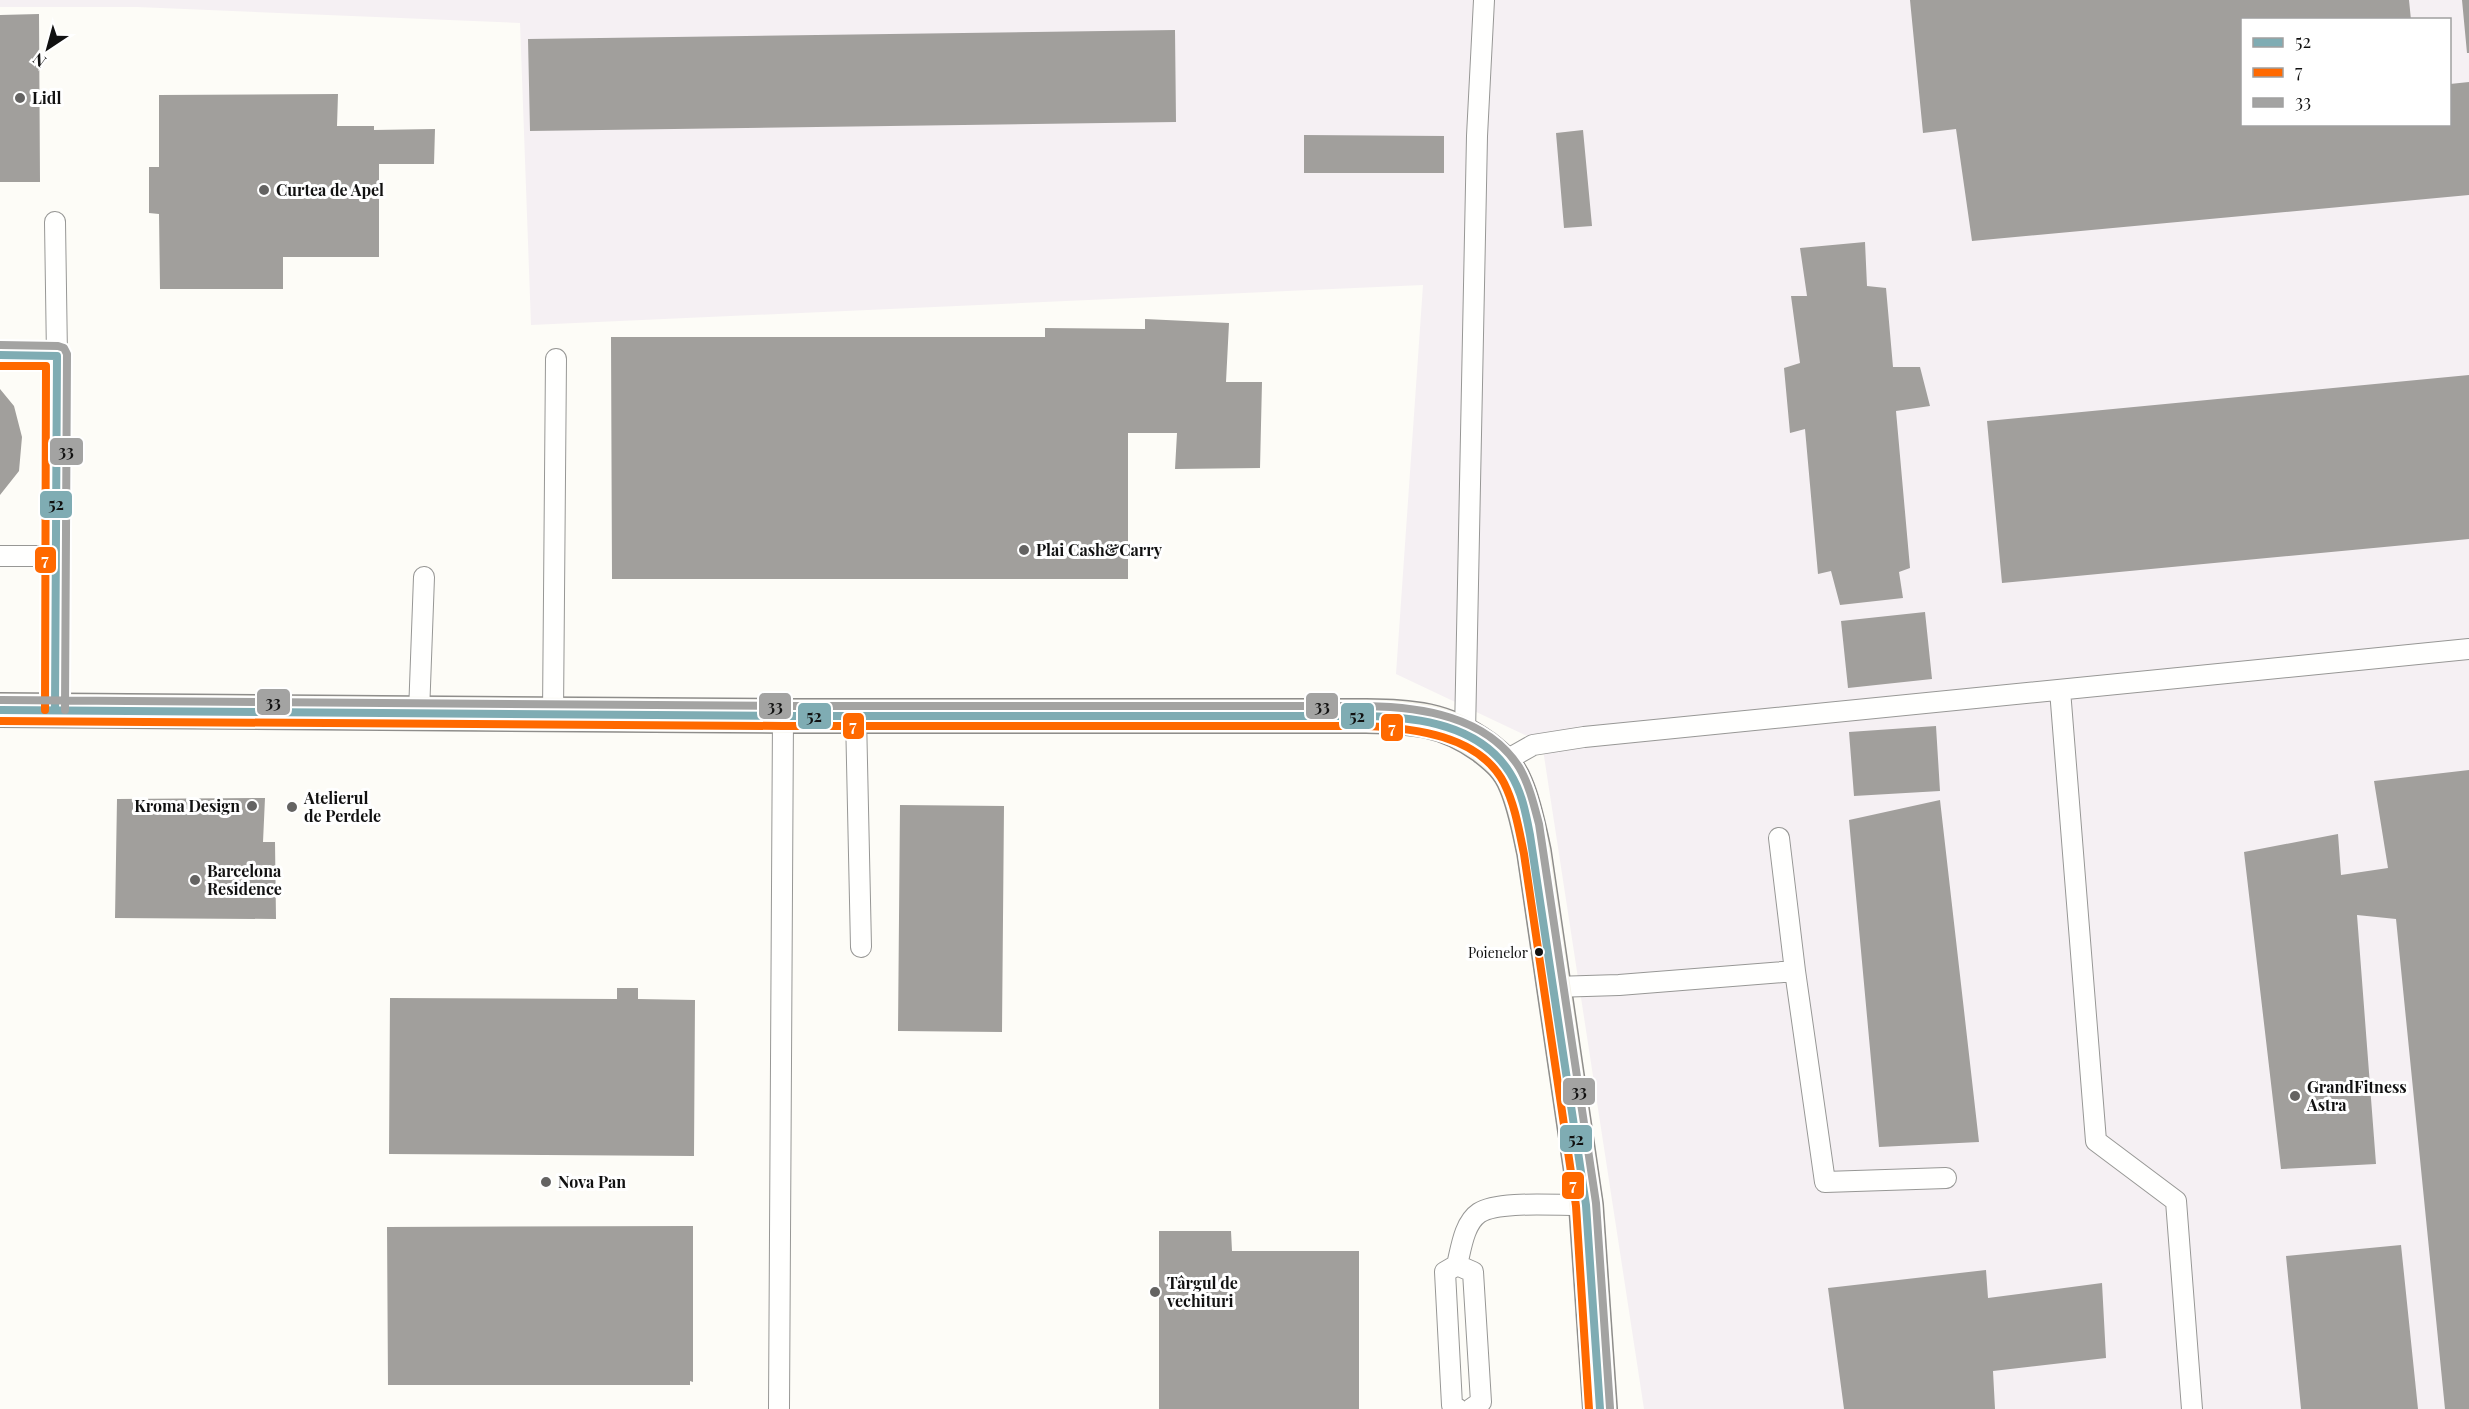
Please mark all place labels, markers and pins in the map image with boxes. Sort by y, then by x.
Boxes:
place label: Lidl [32,87,61,108]
marker: Lidl [13,91,27,105]
place label: Curtea de Apel [276,179,384,200]
marker: Curtea de Apel [257,183,271,197]
place label: Plai Cash&Carry [1036,539,1163,560]
marker: Plai Cash&Carry [1017,543,1031,557]
place label: Atelierul de Perdele [303,787,381,826]
place label: Kroma Design [134,795,240,816]
marker: Kroma Design [245,799,259,813]
marker: Atelierul de Perdele [285,800,299,814]
place label: Barcelona Residence [207,860,282,899]
marker: Barcelona Residence [188,873,202,887]
place label: Poienelor [1468,943,1529,962]
marker: Poienelor [1533,946,1545,958]
place label: GrandFitness Astra [2306,1076,2407,1115]
marker: GrandFitness Astra [2288,1089,2302,1103]
place label: Nova Pan [558,1171,626,1192]
marker: Nova Pan [539,1175,553,1189]
place label: Târgul de vechituri [1166,1272,1238,1311]
marker: Târgul de vechituri [1148,1285,1162,1299]

